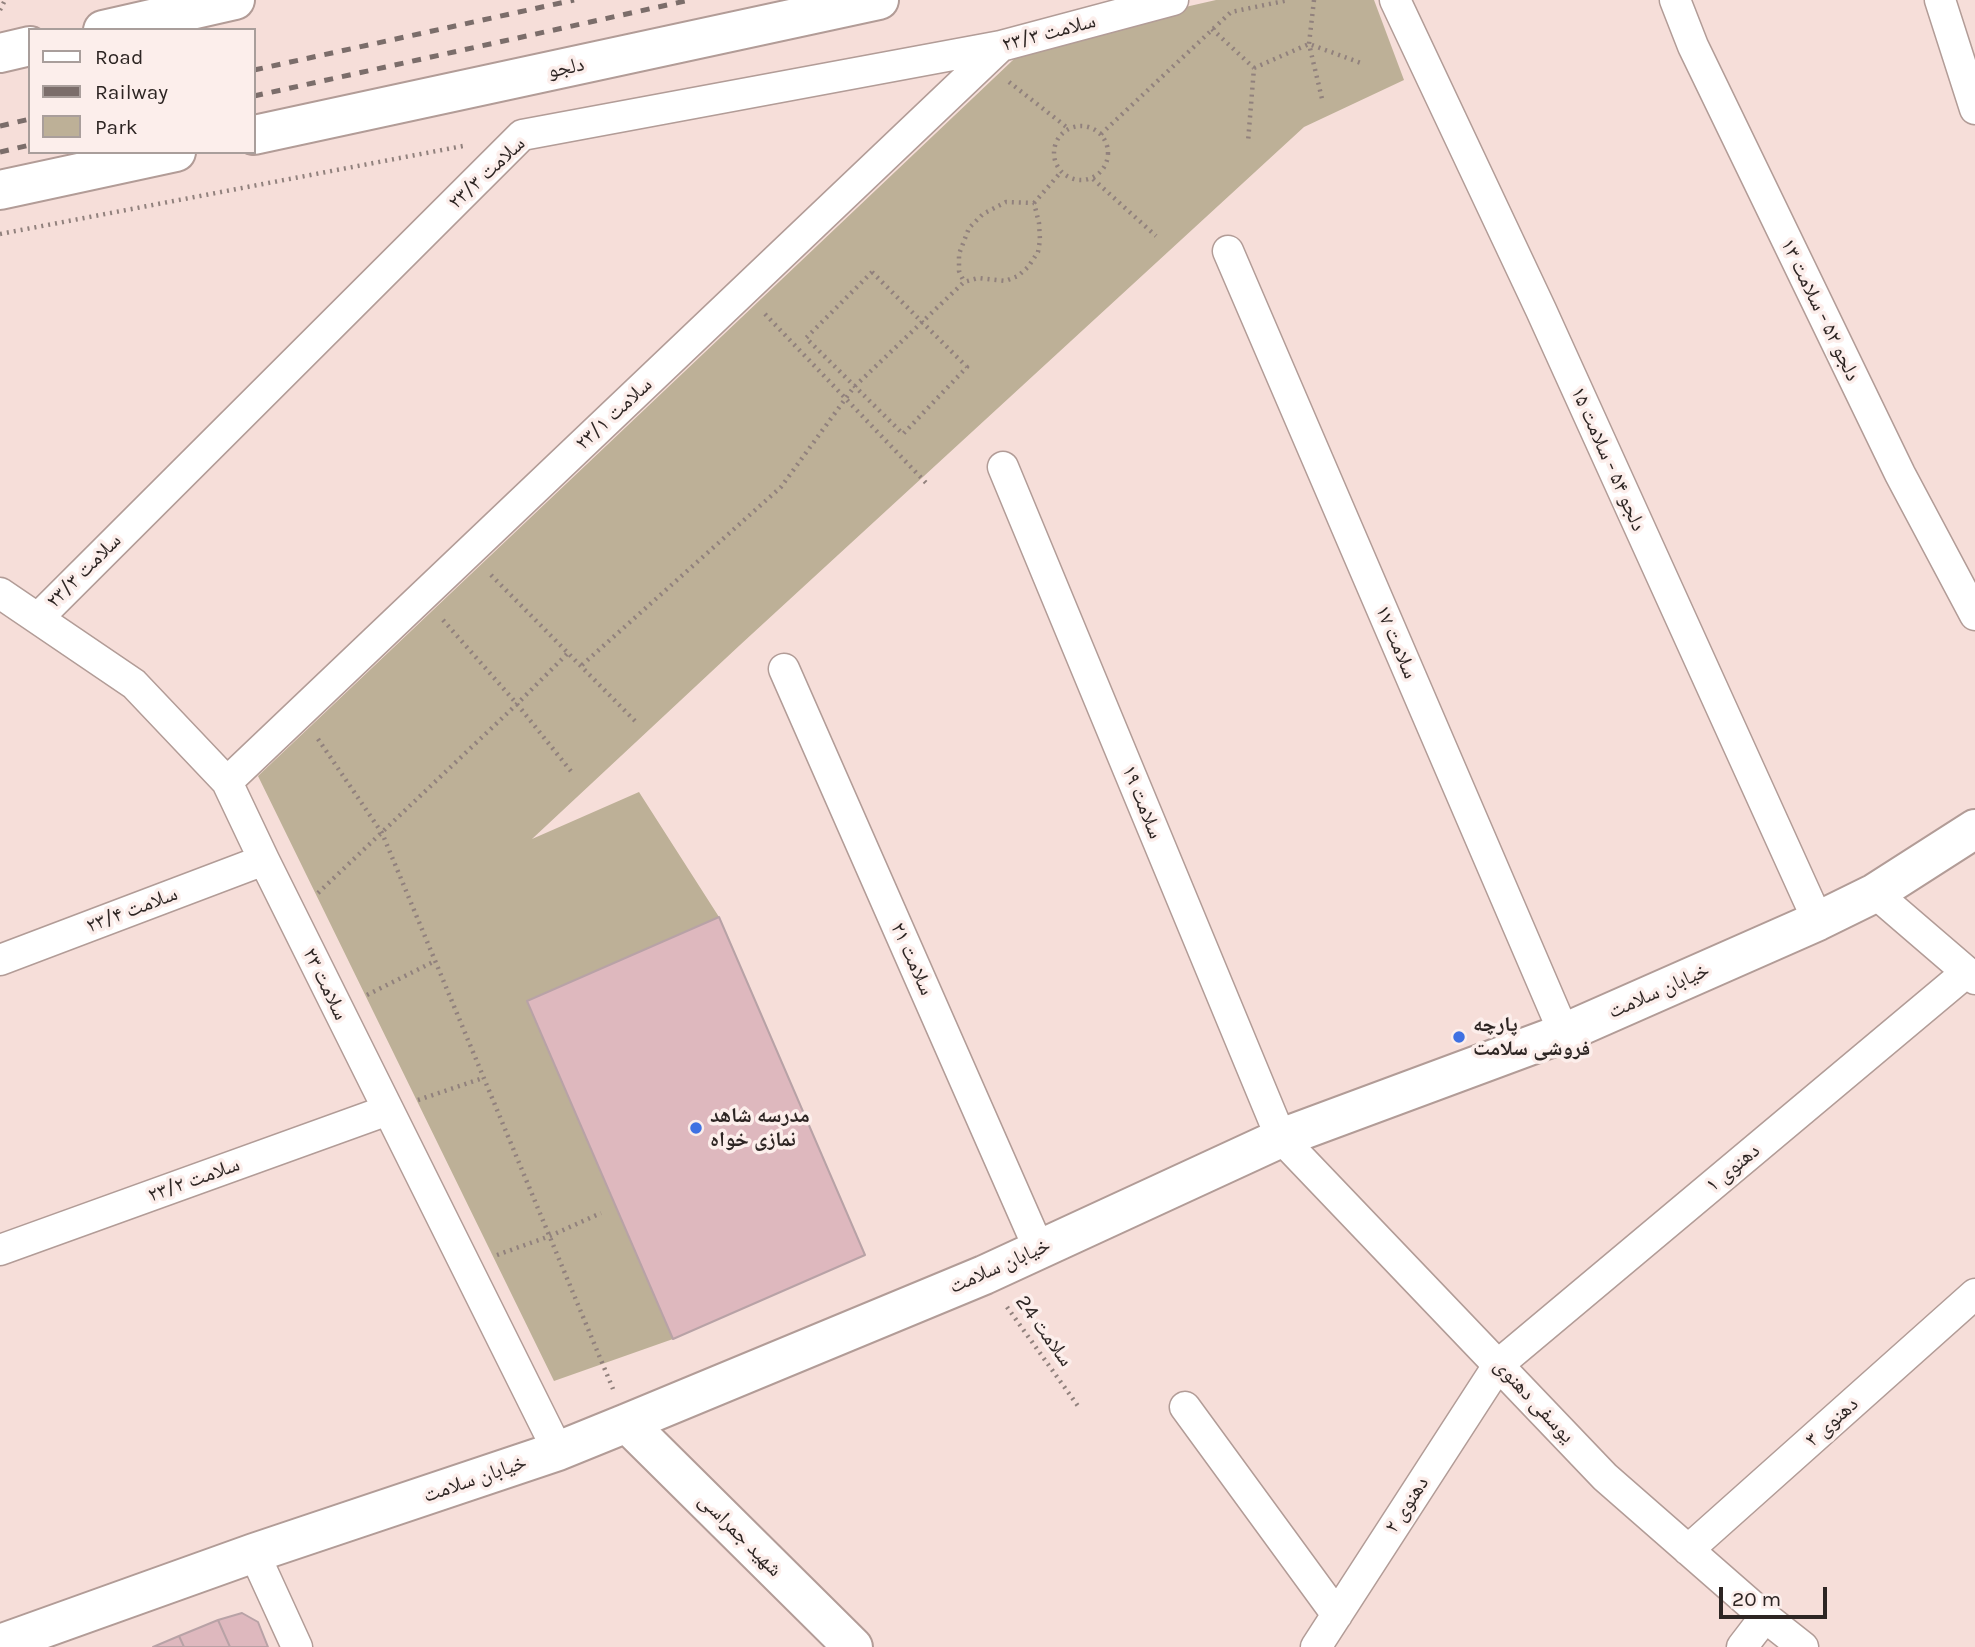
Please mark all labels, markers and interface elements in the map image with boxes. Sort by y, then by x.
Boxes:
street label: سلامت ۲۳/۳ [1000,8,1098,58]
legend [28,28,256,154]
text: Road [95,45,143,69]
street label: دلجو [545,52,587,84]
text: Railway [95,80,168,104]
text: Park [95,115,138,139]
street label: سلامت ۲۳/۳ [443,131,531,215]
street label: دلجو ۵۲ - سلامت ۱۳ [1775,235,1865,385]
street label: سلامت ۲۳/۱ [570,372,658,456]
street label: دلجو ۵۴ - سلامت ۱۵ [1565,383,1651,535]
street label: سلامت ۲۳/۳ [41,528,127,614]
street label: سلامت ۱۷ [1369,602,1423,682]
street label: سلامت ۱۹ [1116,761,1168,843]
street label: سلامت ۲۳/۴ [83,881,181,939]
street label: سلامت ۲۱ [885,919,939,999]
street label: سلامت ۲۳ [297,944,353,1024]
street label: خیابان سلامت [1605,958,1713,1024]
place label: پارچه فروشی سلامت [1473,1012,1590,1062]
marker: پارچه فروشی سلامت [1451,1029,1467,1045]
place label: مدرسه شاهد نمازی خواه [710,1103,810,1153]
marker: مدرسه شاهد نمازی خواه [688,1120,704,1136]
street label: دهنوی ۱ [1701,1138,1765,1198]
street label: سلامت ۲۳/۲ [145,1152,243,1208]
street label: خیابان سلامت [946,1233,1054,1299]
street label: سلامت 24 [1010,1290,1078,1372]
street label: یوسفی دهنوی [1488,1353,1580,1449]
street label: دهنوی ۳ [1800,1392,1864,1452]
street label: خیابان سلامت [420,1450,530,1508]
street label: دهنوی ۲ [1379,1472,1435,1538]
street label: شهید جمراسی [693,1488,787,1582]
scale bar [1723,1574,1832,1618]
text: 20 m [1732,1587,1781,1611]

